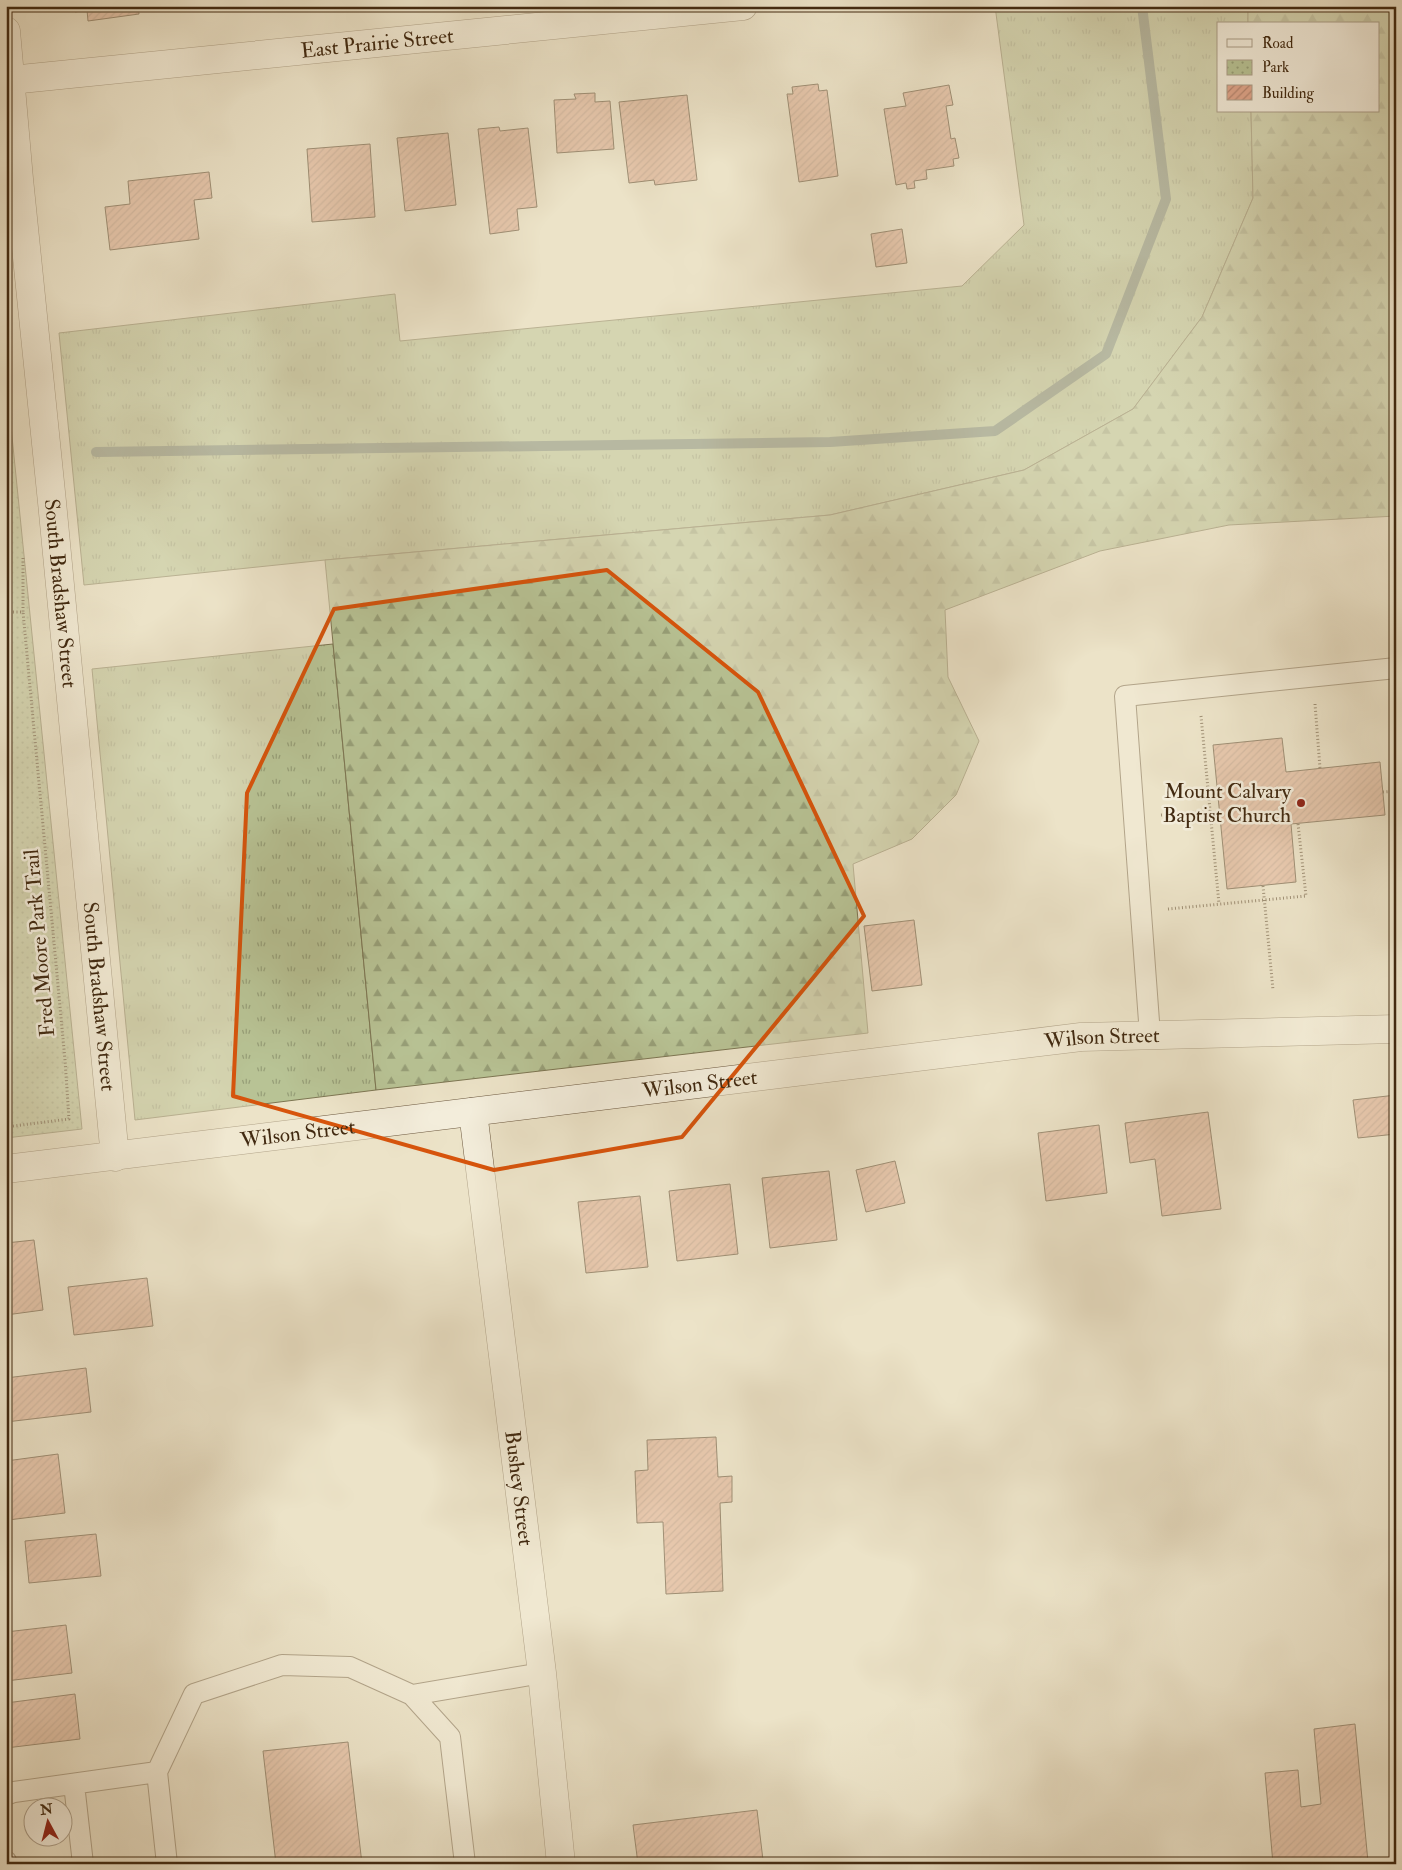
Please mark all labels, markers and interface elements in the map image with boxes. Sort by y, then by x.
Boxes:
street label: East Prairie Street [299,22,455,65]
legend [1217,22,1380,112]
text: Road [1262,34,1294,53]
text: Park [1262,58,1289,77]
text: Building [1262,84,1314,103]
street label: South Bradshaw Street [38,498,83,689]
place label: Mount Calvary Baptist Church [1163,778,1292,829]
marker: Mount Calvary Baptist Church [1295,797,1307,809]
street label: Fred Moore Park Trail [18,847,61,1038]
street label: South Bradshaw Street [77,901,122,1093]
street label: Wilson Street [1042,1022,1160,1056]
street label: Wilson Street [640,1064,759,1105]
street label: Wilson Street [238,1113,357,1154]
street label: Bushey Street [498,1429,539,1548]
north arrow [22,1798,72,1848]
text: N [38,1800,54,1819]

